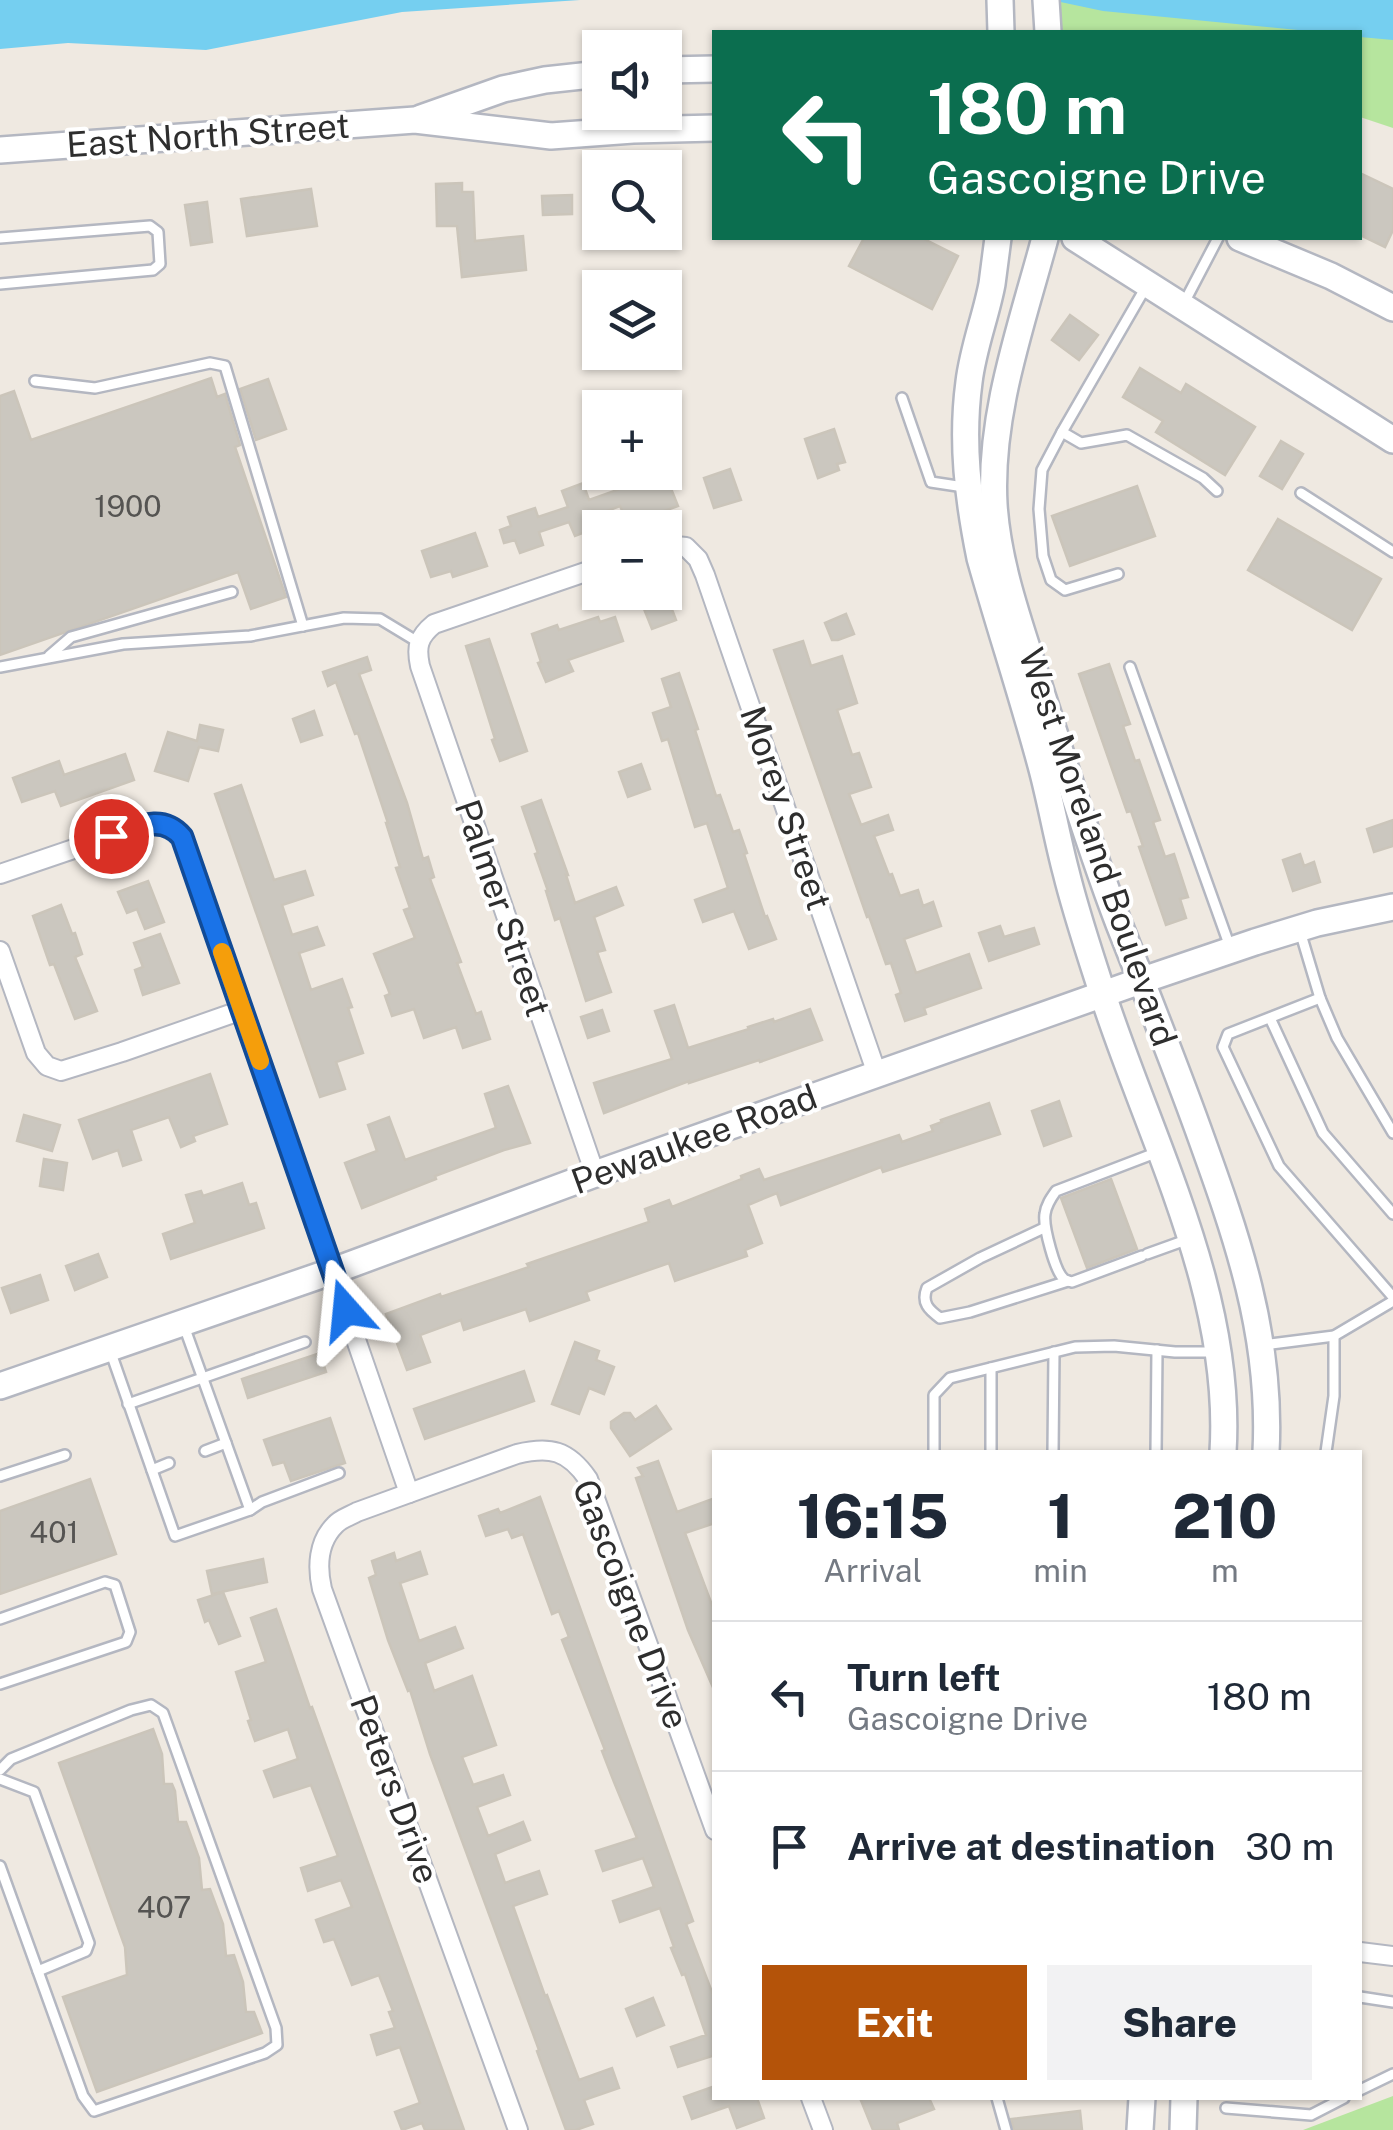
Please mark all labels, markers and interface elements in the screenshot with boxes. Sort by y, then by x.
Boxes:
map controls [582,30,682,610]
button: sound [582,30,682,130]
text: 180 m [927,67,1127,150]
icon: left [762,70,892,200]
street label: East North Street [65,105,351,165]
button: search [582,150,682,250]
text: Gascoigne Drive [927,151,1266,204]
button: layers [582,270,682,370]
button: + [582,390,682,490]
house number: 1900 [94,488,162,524]
button: − [582,510,682,610]
street label: West Moreland Boulevard [1011,643,1185,1051]
street label: Morey Street [732,701,840,915]
pin [69,794,154,879]
street label: Palmer Street [447,794,559,1022]
icon: arrive [84,809,139,864]
street label: Pewaukee Road [566,1076,822,1202]
position arrow [294,1258,398,1362]
street label: Gascoigne Drive [565,1474,697,1734]
text: 16:15 [797,1481,949,1552]
text: 1 [1047,1481,1074,1552]
text: 210 [1172,1481,1277,1552]
house number: 401 [29,1514,79,1550]
text: Arrival [823,1552,922,1589]
text: min [1033,1552,1088,1589]
text: m [1211,1552,1239,1589]
text: Turn left [847,1655,1001,1700]
icon: left [762,1669,817,1724]
text: 180 m [1207,1674,1312,1719]
street label: Peters Drive [342,1689,448,1889]
text: Gascoigne Drive [847,1700,1088,1737]
icon: arrive [762,1819,817,1874]
text: Arrive at destination [847,1824,1215,1869]
text: 30 m [1245,1824,1334,1869]
house number: 407 [137,1889,191,1925]
button: Exit [762,1965,1027,2080]
button: Share [1047,1965,1312,2080]

